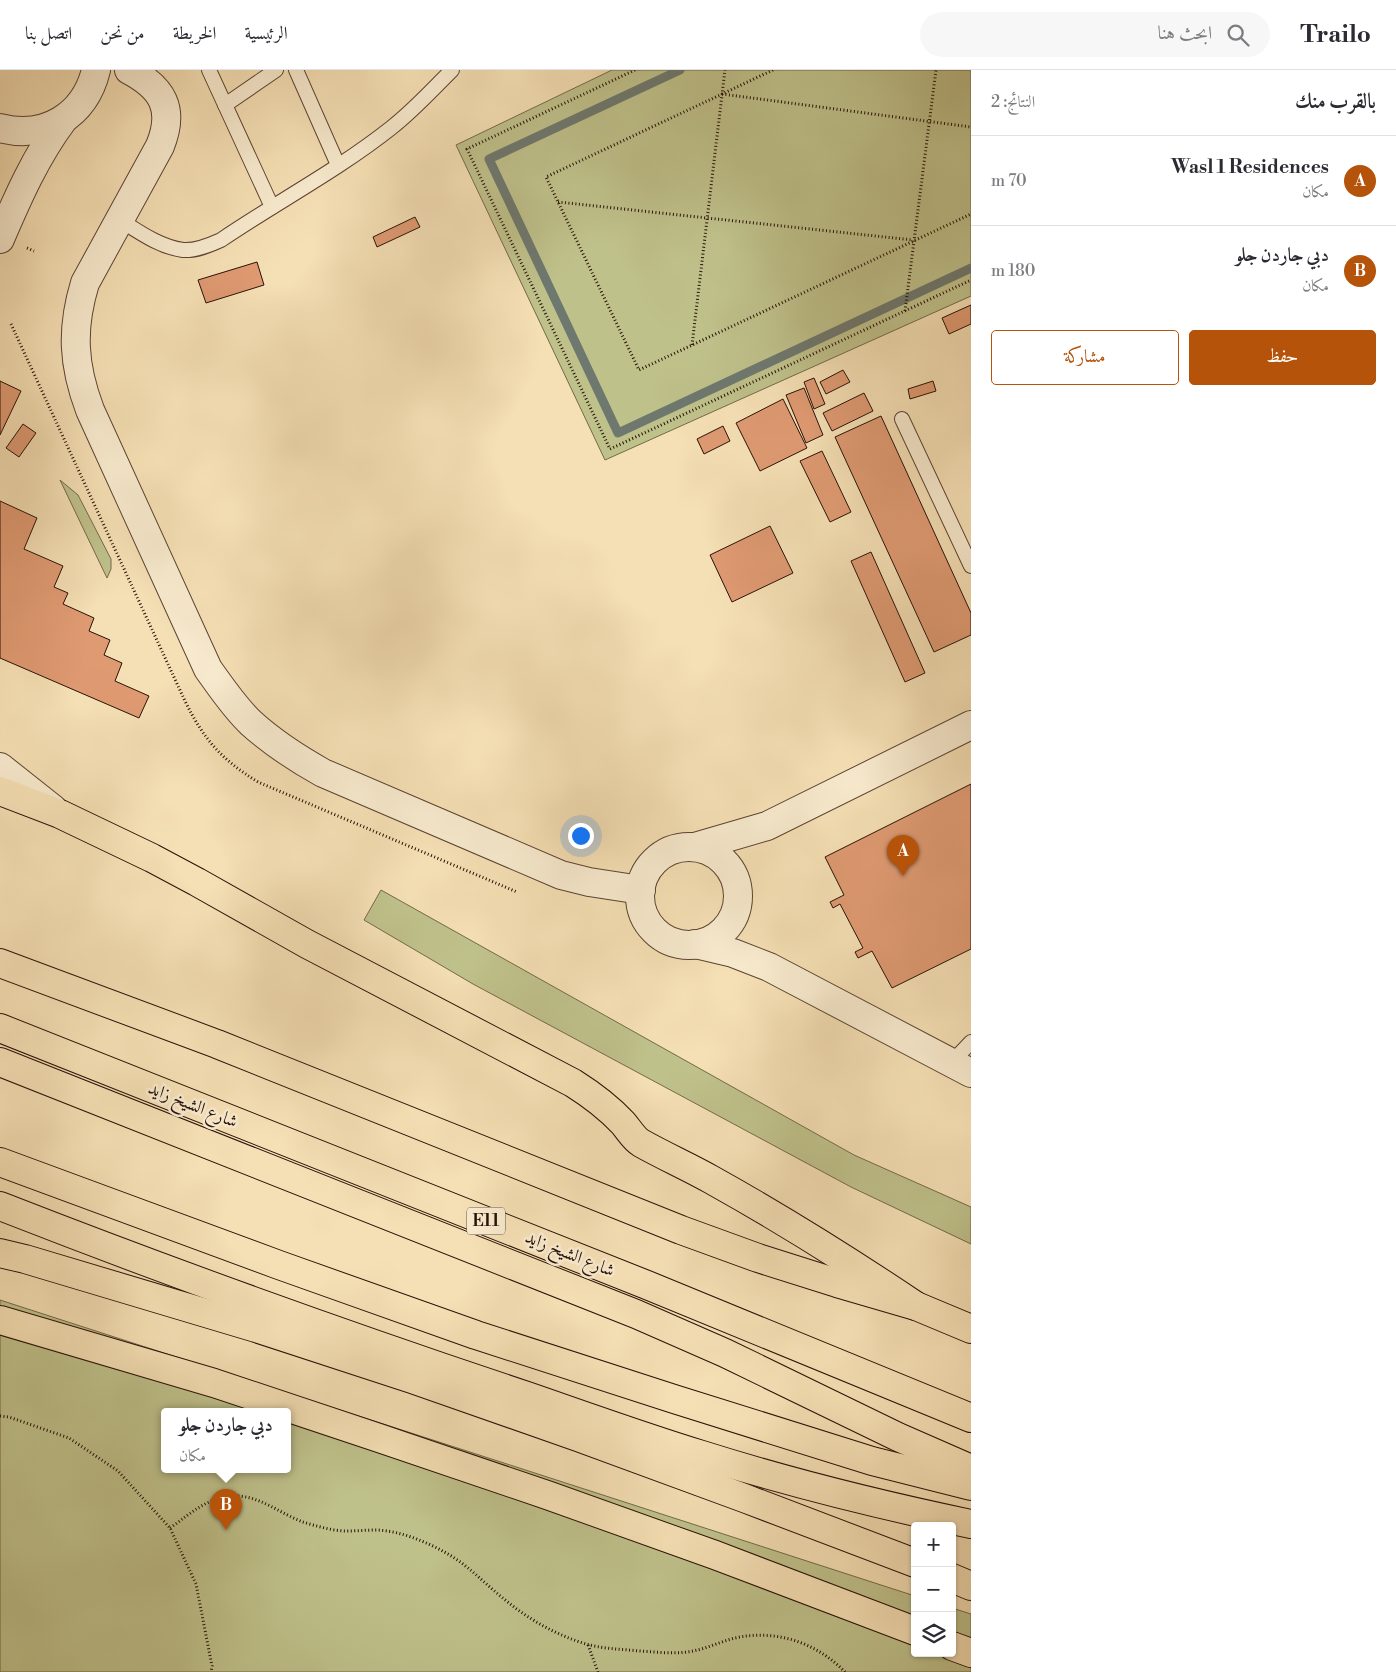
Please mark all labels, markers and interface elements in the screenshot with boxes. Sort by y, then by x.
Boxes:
search box [920,12,1270,57]
text: Trailo [1300,20,1371,50]
text: ابحث هنا [1158,21,1212,45]
icon: search [1224,21,1252,49]
text: اتصل بنا [25,22,72,45]
text: من نحن [100,22,145,45]
text: الخريطة [173,22,216,45]
text: الرئيسية [244,22,288,45]
text: بالقرب منك [1295,89,1376,115]
text: النتائج: 2 [991,92,1035,112]
text: Wasl 1 Residences [1171,155,1329,179]
text: 70 m [991,171,1027,191]
text: A [1354,171,1366,191]
text: مكان [1302,182,1329,202]
text: دبي جاردن جلو [1235,243,1329,267]
text: 180 m [991,261,1035,281]
text: B [1354,261,1366,281]
text: مكان [1302,276,1329,296]
button: مشاركة [991,330,1179,385]
button: حفظ [1189,330,1376,385]
your location [568,823,594,849]
pin: A [887,835,919,876]
street label: شارع الشيخ زايد [143,1077,241,1137]
road number: E11 [467,1208,505,1234]
street label: شارع الشيخ زايد [520,1226,618,1286]
popup [161,1408,291,1473]
text: دبي جاردن جلو [179,1413,273,1437]
text: مكان [179,1446,206,1466]
pin: B [210,1489,242,1530]
map controls [911,1522,956,1657]
button: + [911,1522,956,1567]
button: − [911,1567,956,1612]
button: layers [911,1612,956,1657]

